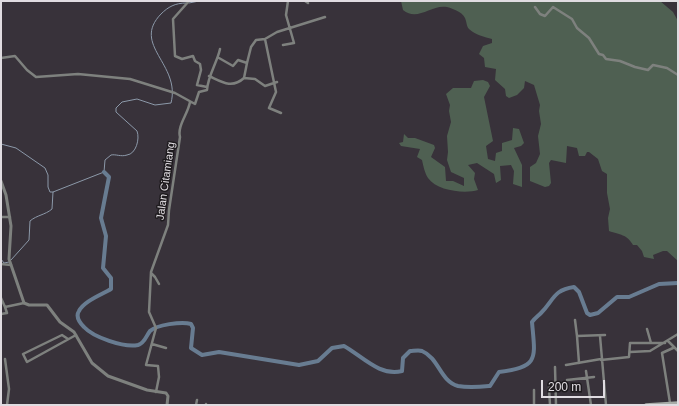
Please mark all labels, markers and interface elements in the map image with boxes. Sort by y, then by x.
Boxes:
street label: Jalan Citamiang [154,141,178,221]
scale bar [543,372,607,398]
text: 200 m [548,380,581,394]

